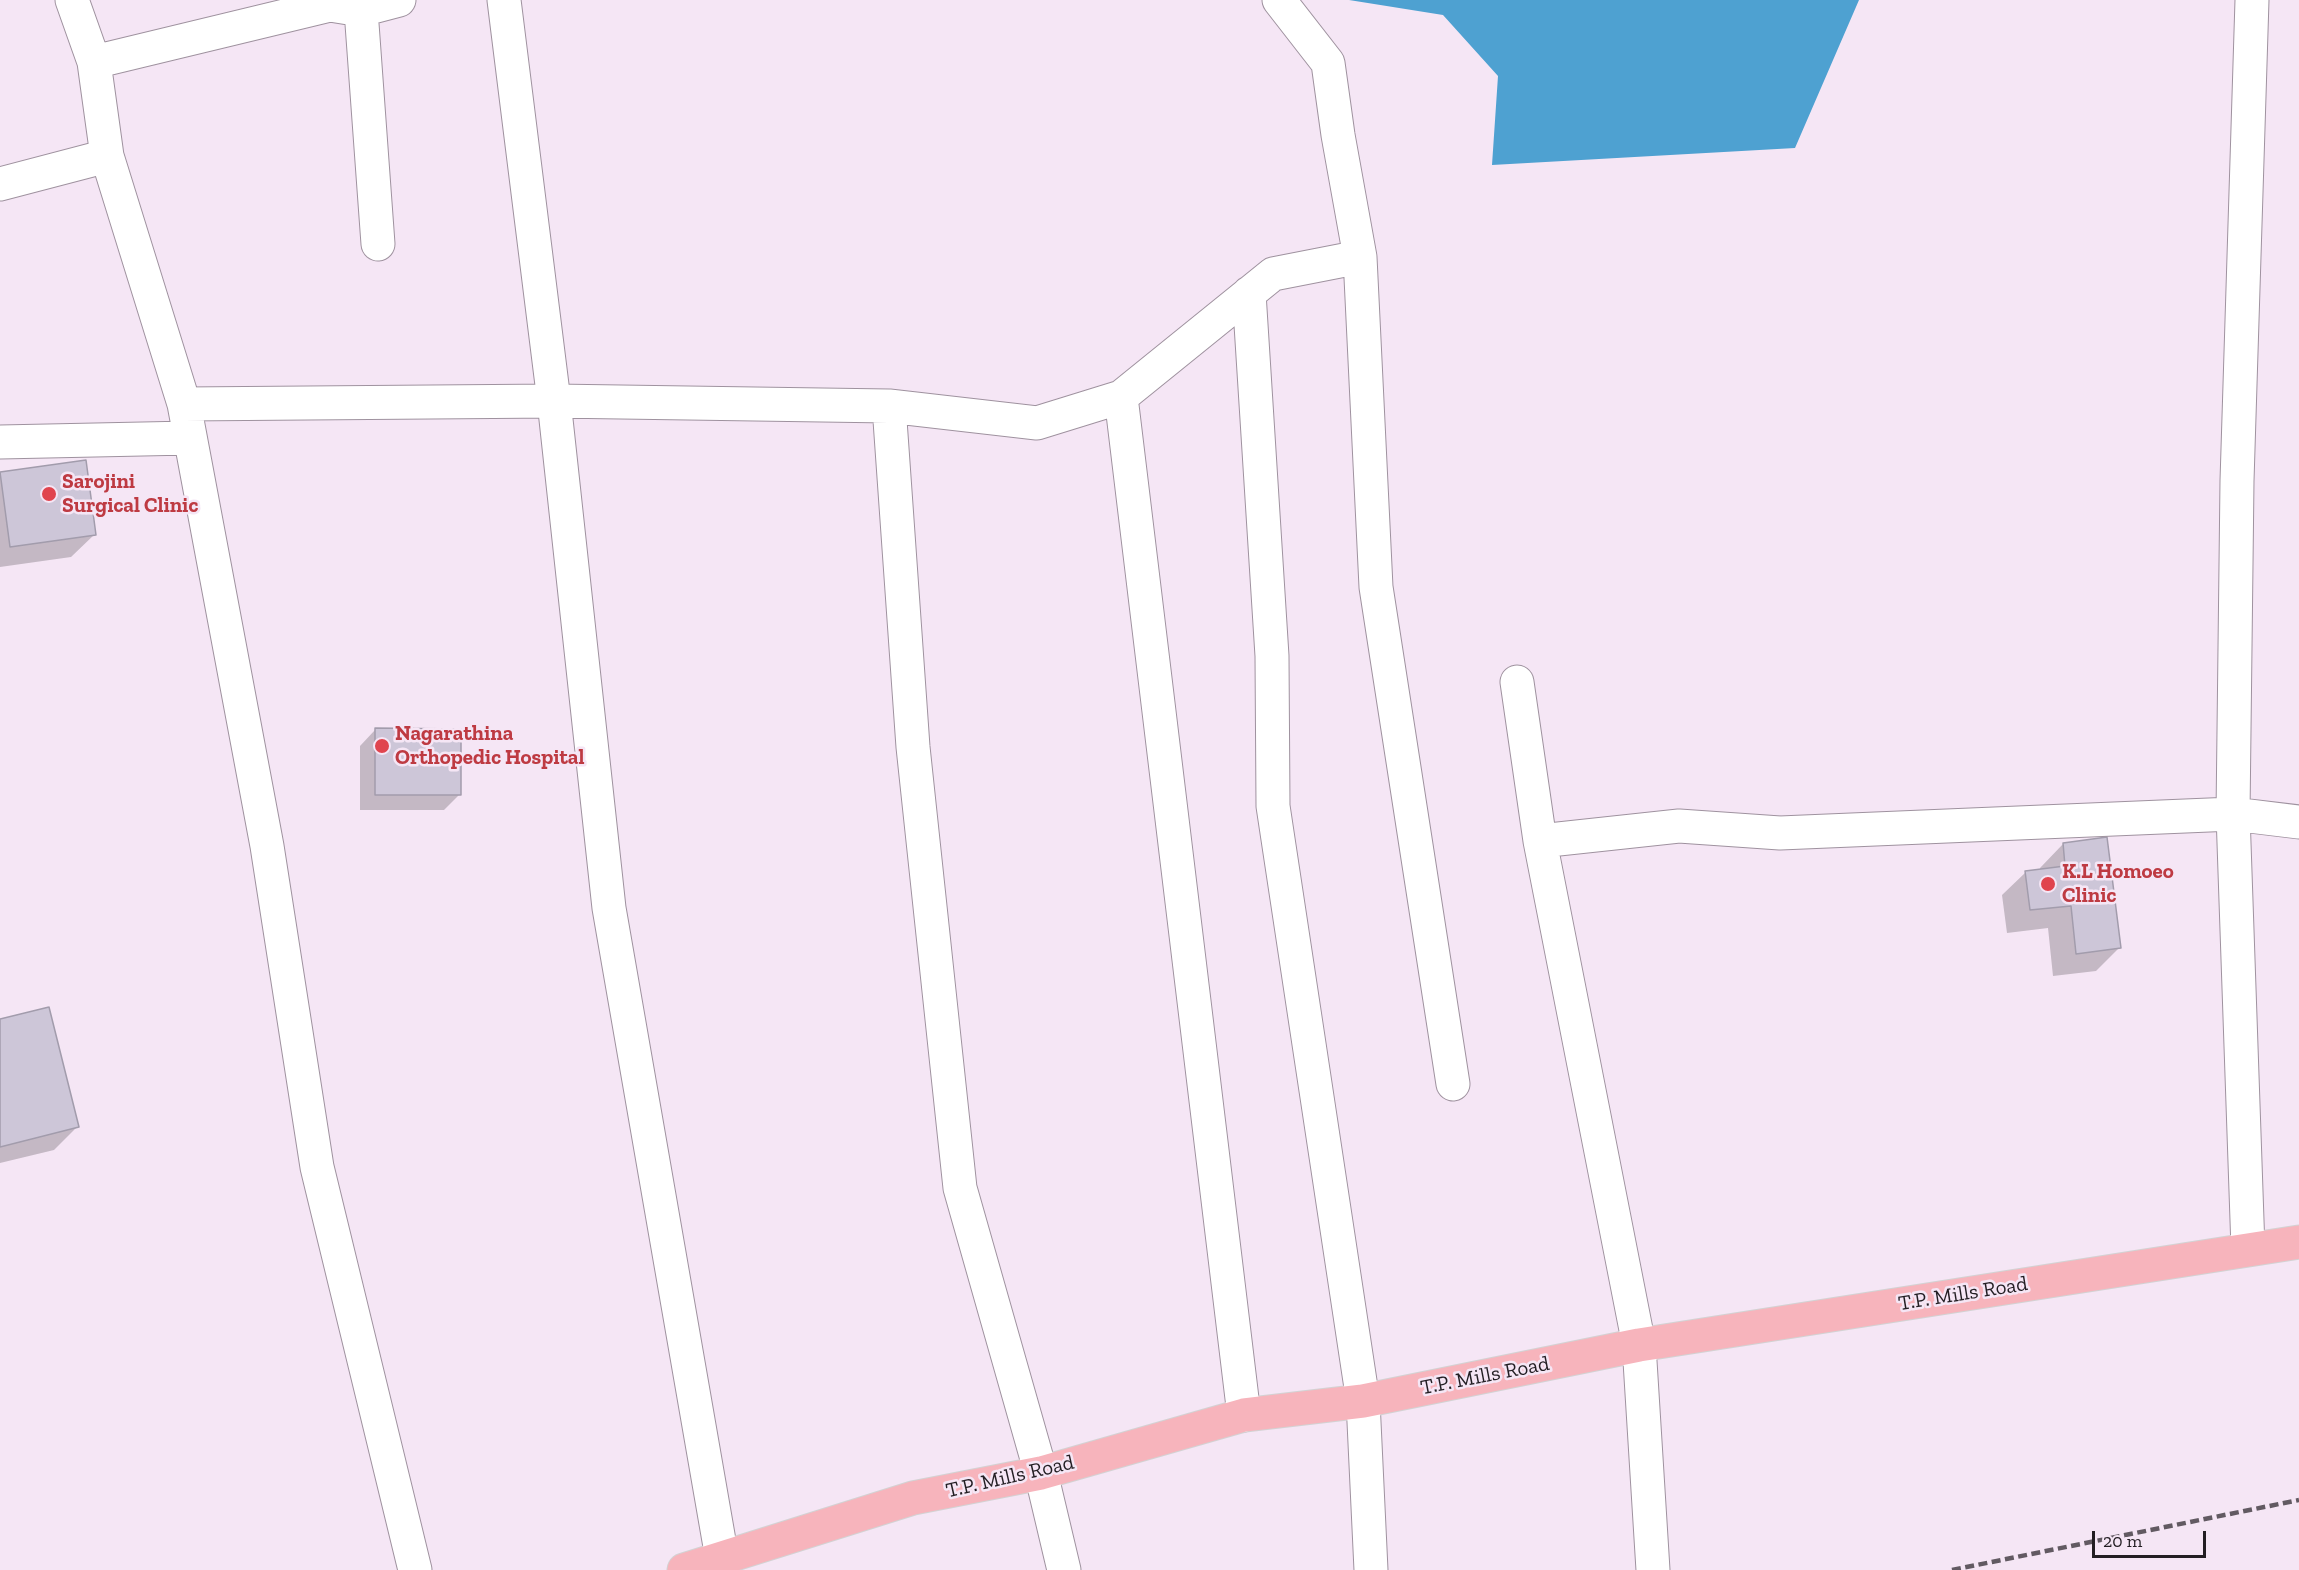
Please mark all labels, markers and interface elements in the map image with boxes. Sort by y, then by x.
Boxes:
place label: Sarojini Surgical Clinic [62,469,198,519]
marker: Sarojini Surgical Clinic [40,485,58,503]
place label: Nagarathina Orthopedic Hospital [395,721,584,771]
marker: Nagarathina Orthopedic Hospital [373,737,391,755]
place label: K.L Homoeo Clinic [2062,859,2174,909]
marker: K.L Homoeo Clinic [2039,875,2057,893]
street label: T.P. Mills Road [1897,1271,2029,1317]
street label: T.P. Mills Road [1418,1351,1552,1401]
street label: T.P. Mills Road [944,1450,1076,1504]
scale bar [2095,1519,2209,1557]
text: 20 m [2103,1530,2142,1552]

